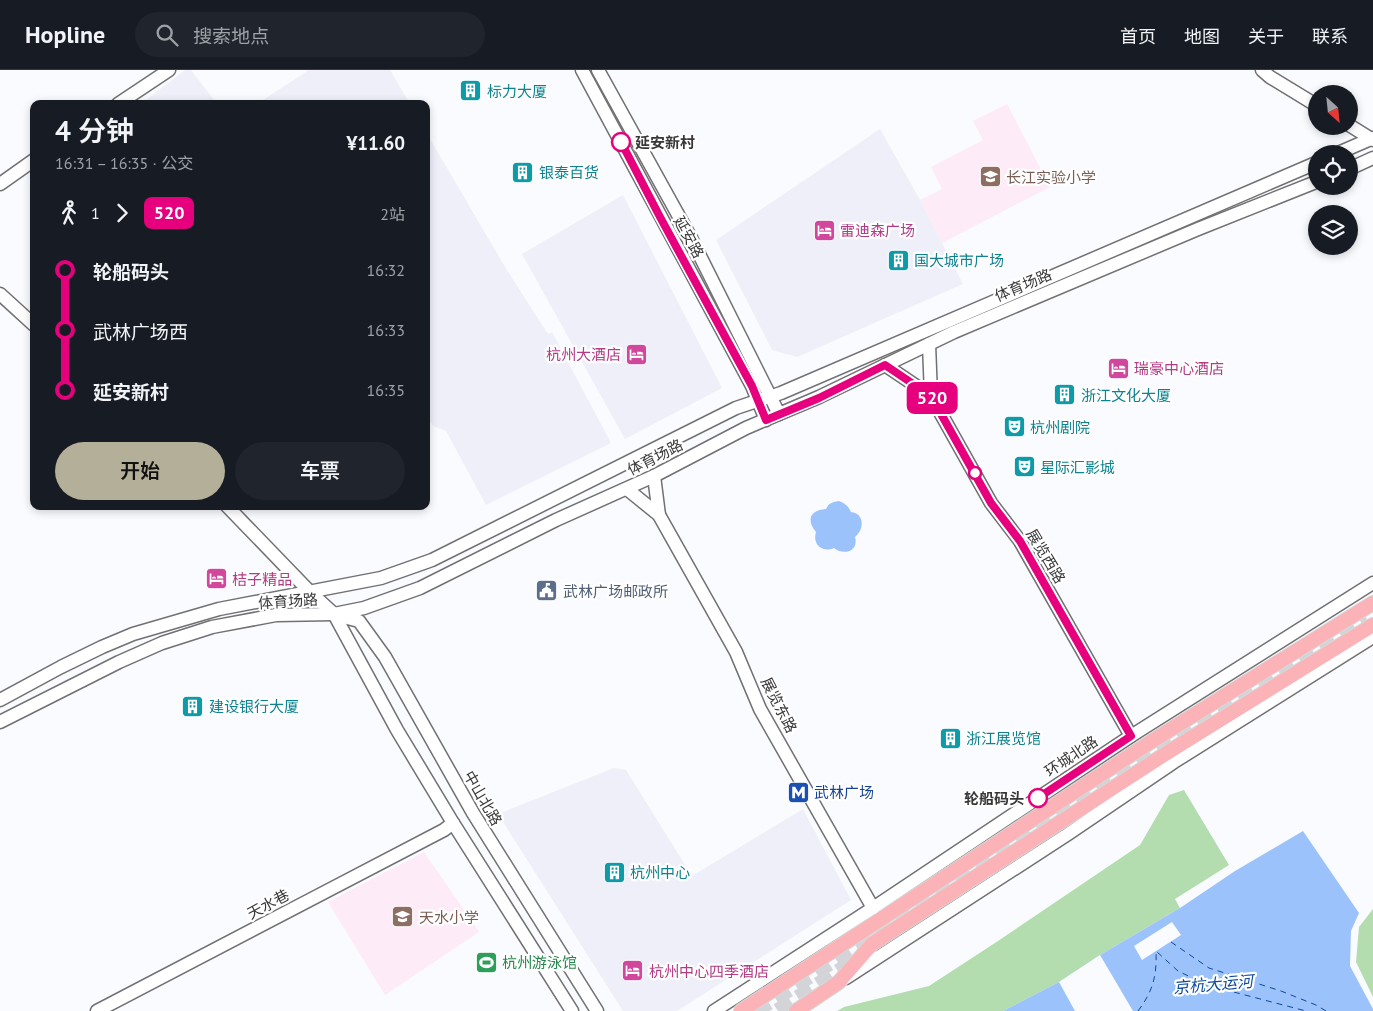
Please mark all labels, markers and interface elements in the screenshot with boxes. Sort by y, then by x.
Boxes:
search box [135,12,485,57]
text: Hopline [25,19,105,50]
icon: search [153,21,181,49]
text: 搜索地点 [193,24,269,48]
text: 首页 [1120,25,1156,48]
text: 地图 [1184,25,1220,48]
text: 关于 [1248,25,1284,48]
text: 联系 [1312,25,1348,48]
building icon: 标力大厦 [459,79,483,103]
place label: 标力大厦 [487,82,547,101]
north arrow [1308,85,1358,135]
map controls [1308,85,1358,255]
text: 4 分钟 [55,112,134,149]
text: ¥11.60 [346,131,405,155]
marker: 延安新村 [611,132,631,152]
place label: 延安新村 [635,133,695,152]
button: locate [1308,145,1358,195]
text: 16:31 – 16:35 · 公交 [55,153,193,173]
building icon: 银泰百货 [511,160,535,184]
place label: 银泰百货 [539,163,599,182]
school or university icon: 长江实验小学 [978,165,1002,189]
place label: 长江实验小学 [1006,168,1096,187]
icon: walk [55,199,83,227]
icon: forward [108,199,136,227]
text: 520 [154,201,184,224]
text: 1 [91,203,100,223]
text: 2站 [380,204,405,224]
button: layers [1308,205,1358,255]
street label: 延安路 [670,213,708,261]
hotel icon: 雷迪森广场 [812,218,836,242]
place label: 雷迪森广场 [840,221,915,240]
building icon: 国大城市广场 [886,248,910,272]
place label: 国大城市广场 [914,251,1004,270]
text: 轮船码头 [93,260,169,284]
text: 16:32 [367,260,405,280]
street label: 体育场路 [992,265,1054,305]
text: 武林广场西 [93,320,188,344]
text: 16:33 [367,320,405,340]
hotel icon: 杭州大酒店 [625,342,649,366]
place label: 杭州大酒店 [546,345,621,364]
hotel icon: 瑞豪中心酒店 [1106,356,1130,380]
place label: 瑞豪中心酒店 [1134,359,1224,378]
text: 延安新村 [93,380,169,404]
text: 16:35 [367,380,405,400]
line badge: 520 [903,382,961,414]
building icon: 浙江文化大厦 [1053,383,1077,407]
text: 520 [917,386,947,409]
place label: 浙江文化大厦 [1081,386,1171,405]
theatre icon: 杭州剧院 [1002,415,1026,439]
place label: 杭州剧院 [1030,418,1090,437]
street label: 体育场路 [624,435,686,479]
button: 开始 [55,442,225,500]
button: 车票 [235,442,405,500]
theatre icon: 星际汇影城 [1012,455,1036,479]
place label: 星际汇影城 [1040,458,1115,477]
unlabelled marker [968,466,982,480]
street label: 展览西路 [1022,525,1070,587]
hotel icon: 桔子精品 [204,567,228,591]
place label: 桔子精品 [232,570,292,589]
public building icon: 武林广场邮政所 [535,579,559,603]
place label: 武林广场邮政所 [563,582,668,601]
street label: 体育场路 [257,589,319,613]
street label: 展览东路 [757,674,801,736]
building icon: 建设银行大厦 [181,694,205,718]
place label: 建设银行大厦 [209,697,299,716]
building icon: 浙江展览馆 [938,726,962,750]
place label: 浙江展览馆 [966,729,1041,748]
street label: 环城北路 [1041,731,1101,781]
street label: 中山北路 [460,767,506,829]
metro station icon: 武林广场 [786,780,810,804]
place label: 武林广场 [814,783,874,802]
marker: 轮船码头 [1028,788,1048,808]
place label: 轮船码头 [964,789,1024,808]
building icon: 杭州中心 [602,860,626,884]
place label: 杭州中心 [630,863,690,882]
street label: 天水巷 [244,885,292,923]
school or university icon: 天水小学 [391,905,415,929]
place label: 天水小学 [419,908,479,927]
sports icon: 杭州游泳馆 [474,950,498,974]
place label: 杭州游泳馆 [502,953,577,972]
hotel icon: 杭州中心四季酒店 [621,959,645,983]
place label: 杭州中心四季酒店 [649,962,769,981]
water label: 京杭大运河 [1172,970,1257,997]

